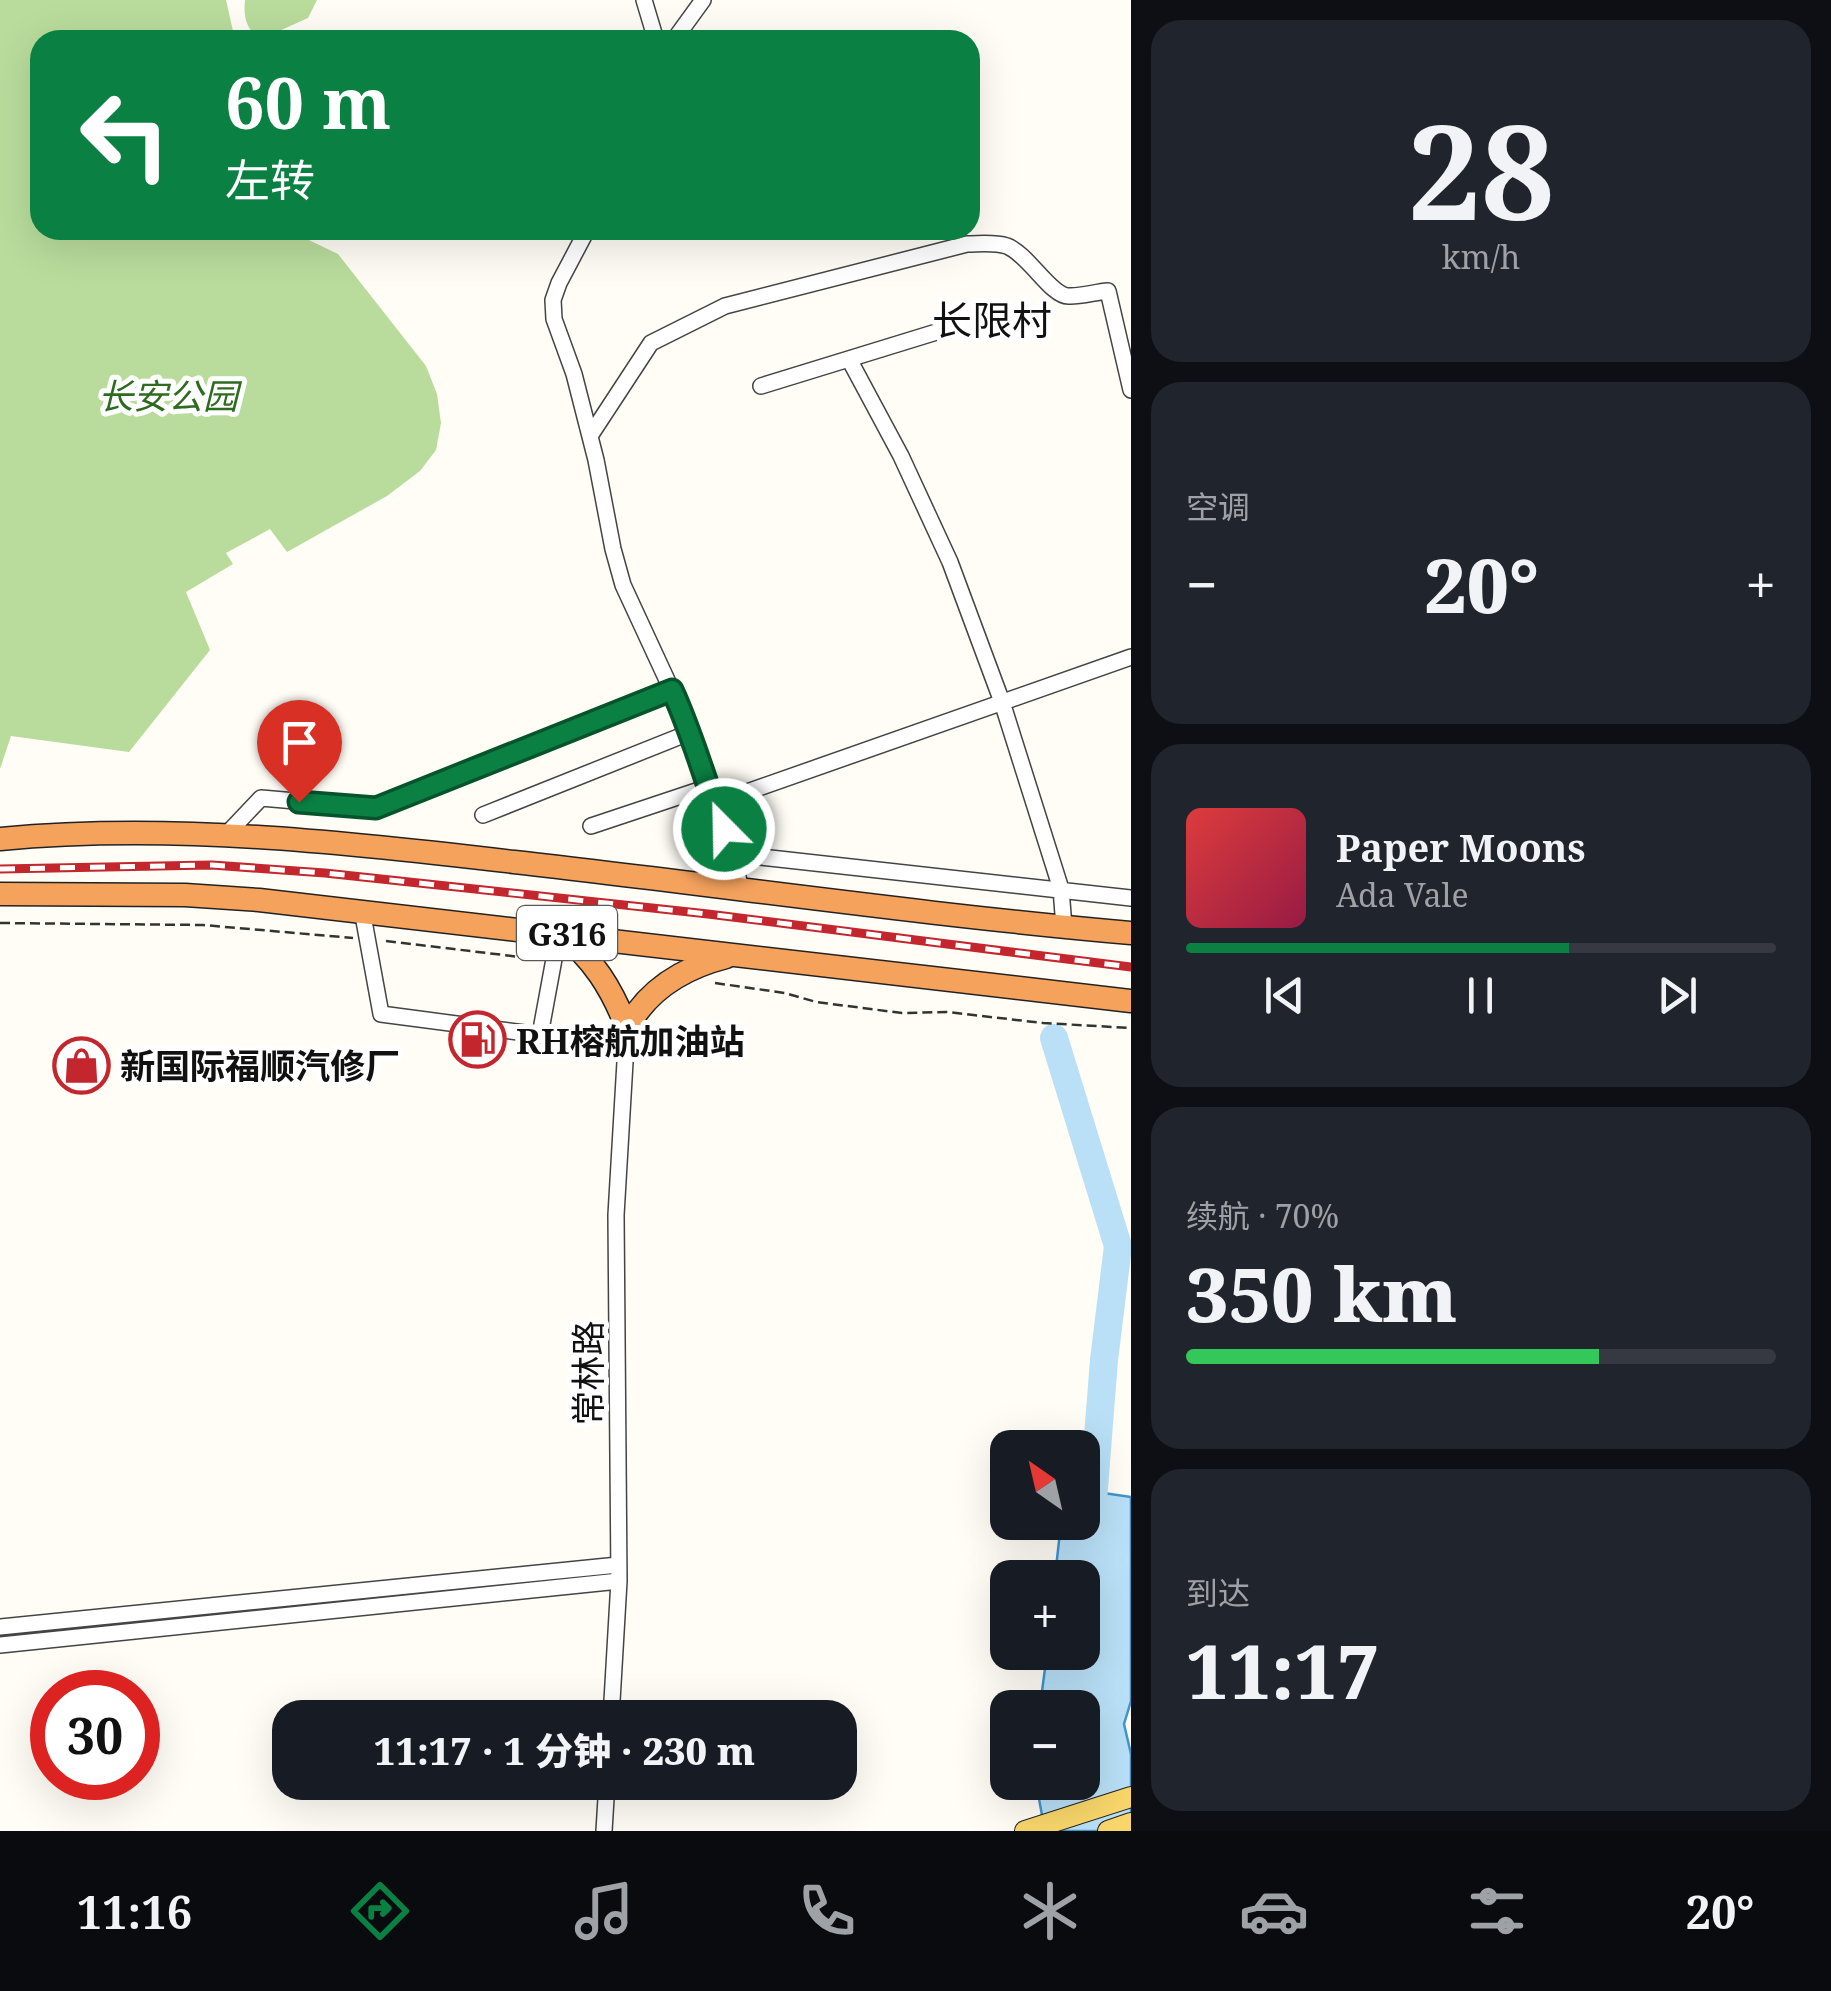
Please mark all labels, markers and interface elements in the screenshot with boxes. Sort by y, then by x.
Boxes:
text: 60 m [225,54,391,150]
icon: left [60,70,190,200]
text: 28 [1408,81,1554,258]
text: 左转 [225,149,315,210]
text: km/h [1442,235,1520,278]
district label: 长限村 [932,292,1052,347]
park label: 长安公园 [98,372,243,419]
text: 空调 [1186,485,1250,528]
text: 20° [1424,533,1539,635]
text: − [1186,546,1218,621]
text: + [1745,546,1776,621]
pin [257,700,342,803]
icon: arrive [272,715,327,770]
position arrow [672,777,776,881]
text: Paper Moons [1336,821,1586,873]
text: Ada Vale [1336,873,1469,916]
road number: G316 [517,906,617,960]
icon: previous [1257,968,1312,1023]
icon: pause [1453,968,1508,1023]
icon: next [1650,968,1705,1023]
fuel station icon: RH榕航加油站 [447,1010,507,1070]
place label: RH榕航加油站 [516,1017,745,1064]
shop icon: 新国际福顺汽修厂 [51,1035,111,1095]
place label: 新国际福顺汽修厂 [120,1042,400,1089]
text: 续航 · 70% [1186,1194,1339,1237]
text: 350 km [1186,1242,1458,1344]
street label: 常林路 [564,1320,611,1426]
north arrow [990,1430,1100,1540]
map controls [990,1430,1100,1800]
button: + [990,1560,1100,1670]
text: 到达 [1186,1571,1250,1614]
text: 11:17 [1186,1619,1379,1721]
speed limit sign: 30 [30,1670,160,1800]
button: − [990,1690,1100,1800]
text: 11:17 · 1 分钟 · 230 m [374,1724,755,1776]
icon: directions [345,1876,415,1946]
icon: music [569,1876,639,1946]
icon: phone [792,1876,862,1946]
icon: climate [1015,1876,1085,1946]
icon: car [1239,1876,1309,1946]
icon: filters [1462,1876,1532,1946]
text: 11:16 [77,1881,192,1942]
text: 20° [1685,1881,1754,1942]

